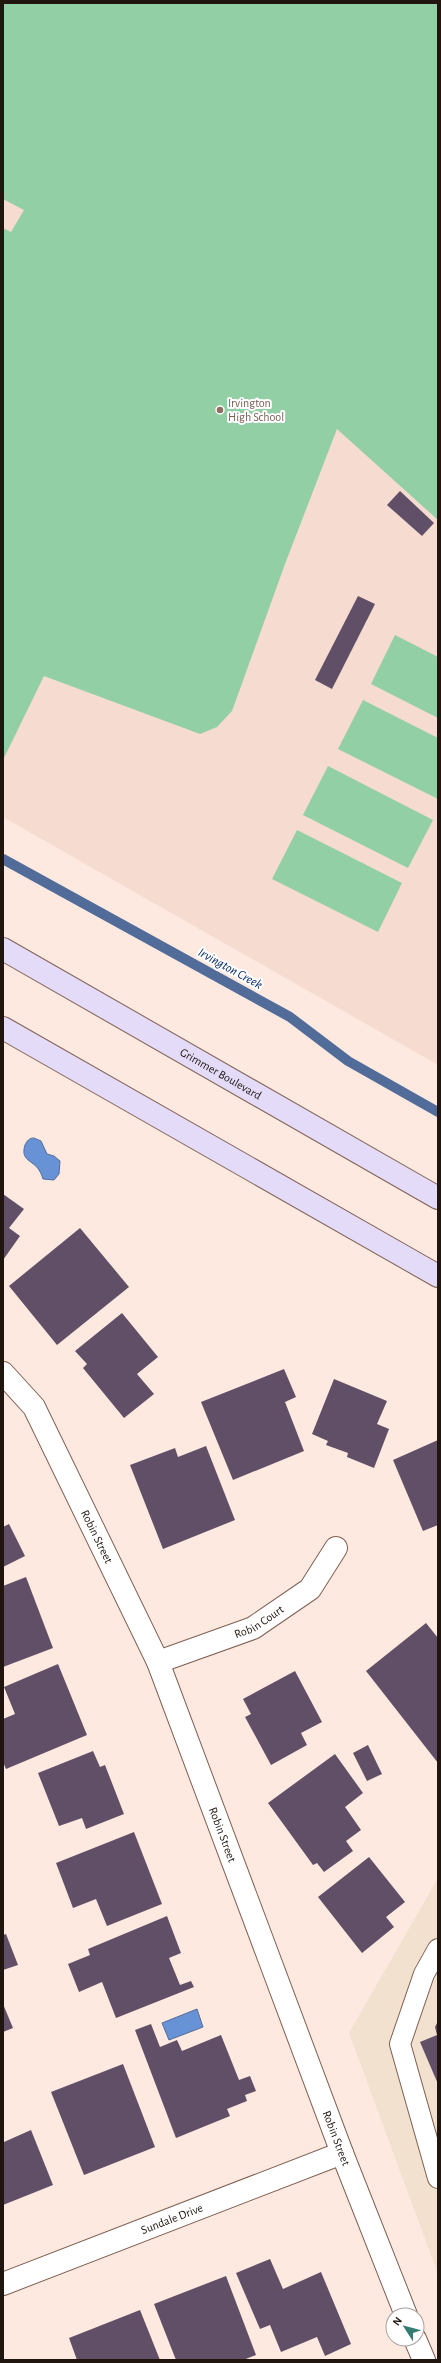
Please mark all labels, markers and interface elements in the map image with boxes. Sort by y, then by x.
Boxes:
place label: Irvington High School [228,397,284,423]
marker: Irvington High School [215,405,225,415]
water label: Irvington Creek [196,946,264,992]
street label: Grimmer Boulevard [178,1046,264,1102]
street label: Robin Street [79,1508,115,1565]
street label: Robin Court [233,1603,286,1640]
street label: Robin Street [207,1806,239,1864]
street label: Robin Street [321,2109,352,2167]
street label: Sundale Drive [139,2201,204,2236]
north arrow [385,2307,425,2347]
text: N [391,2315,404,2328]

